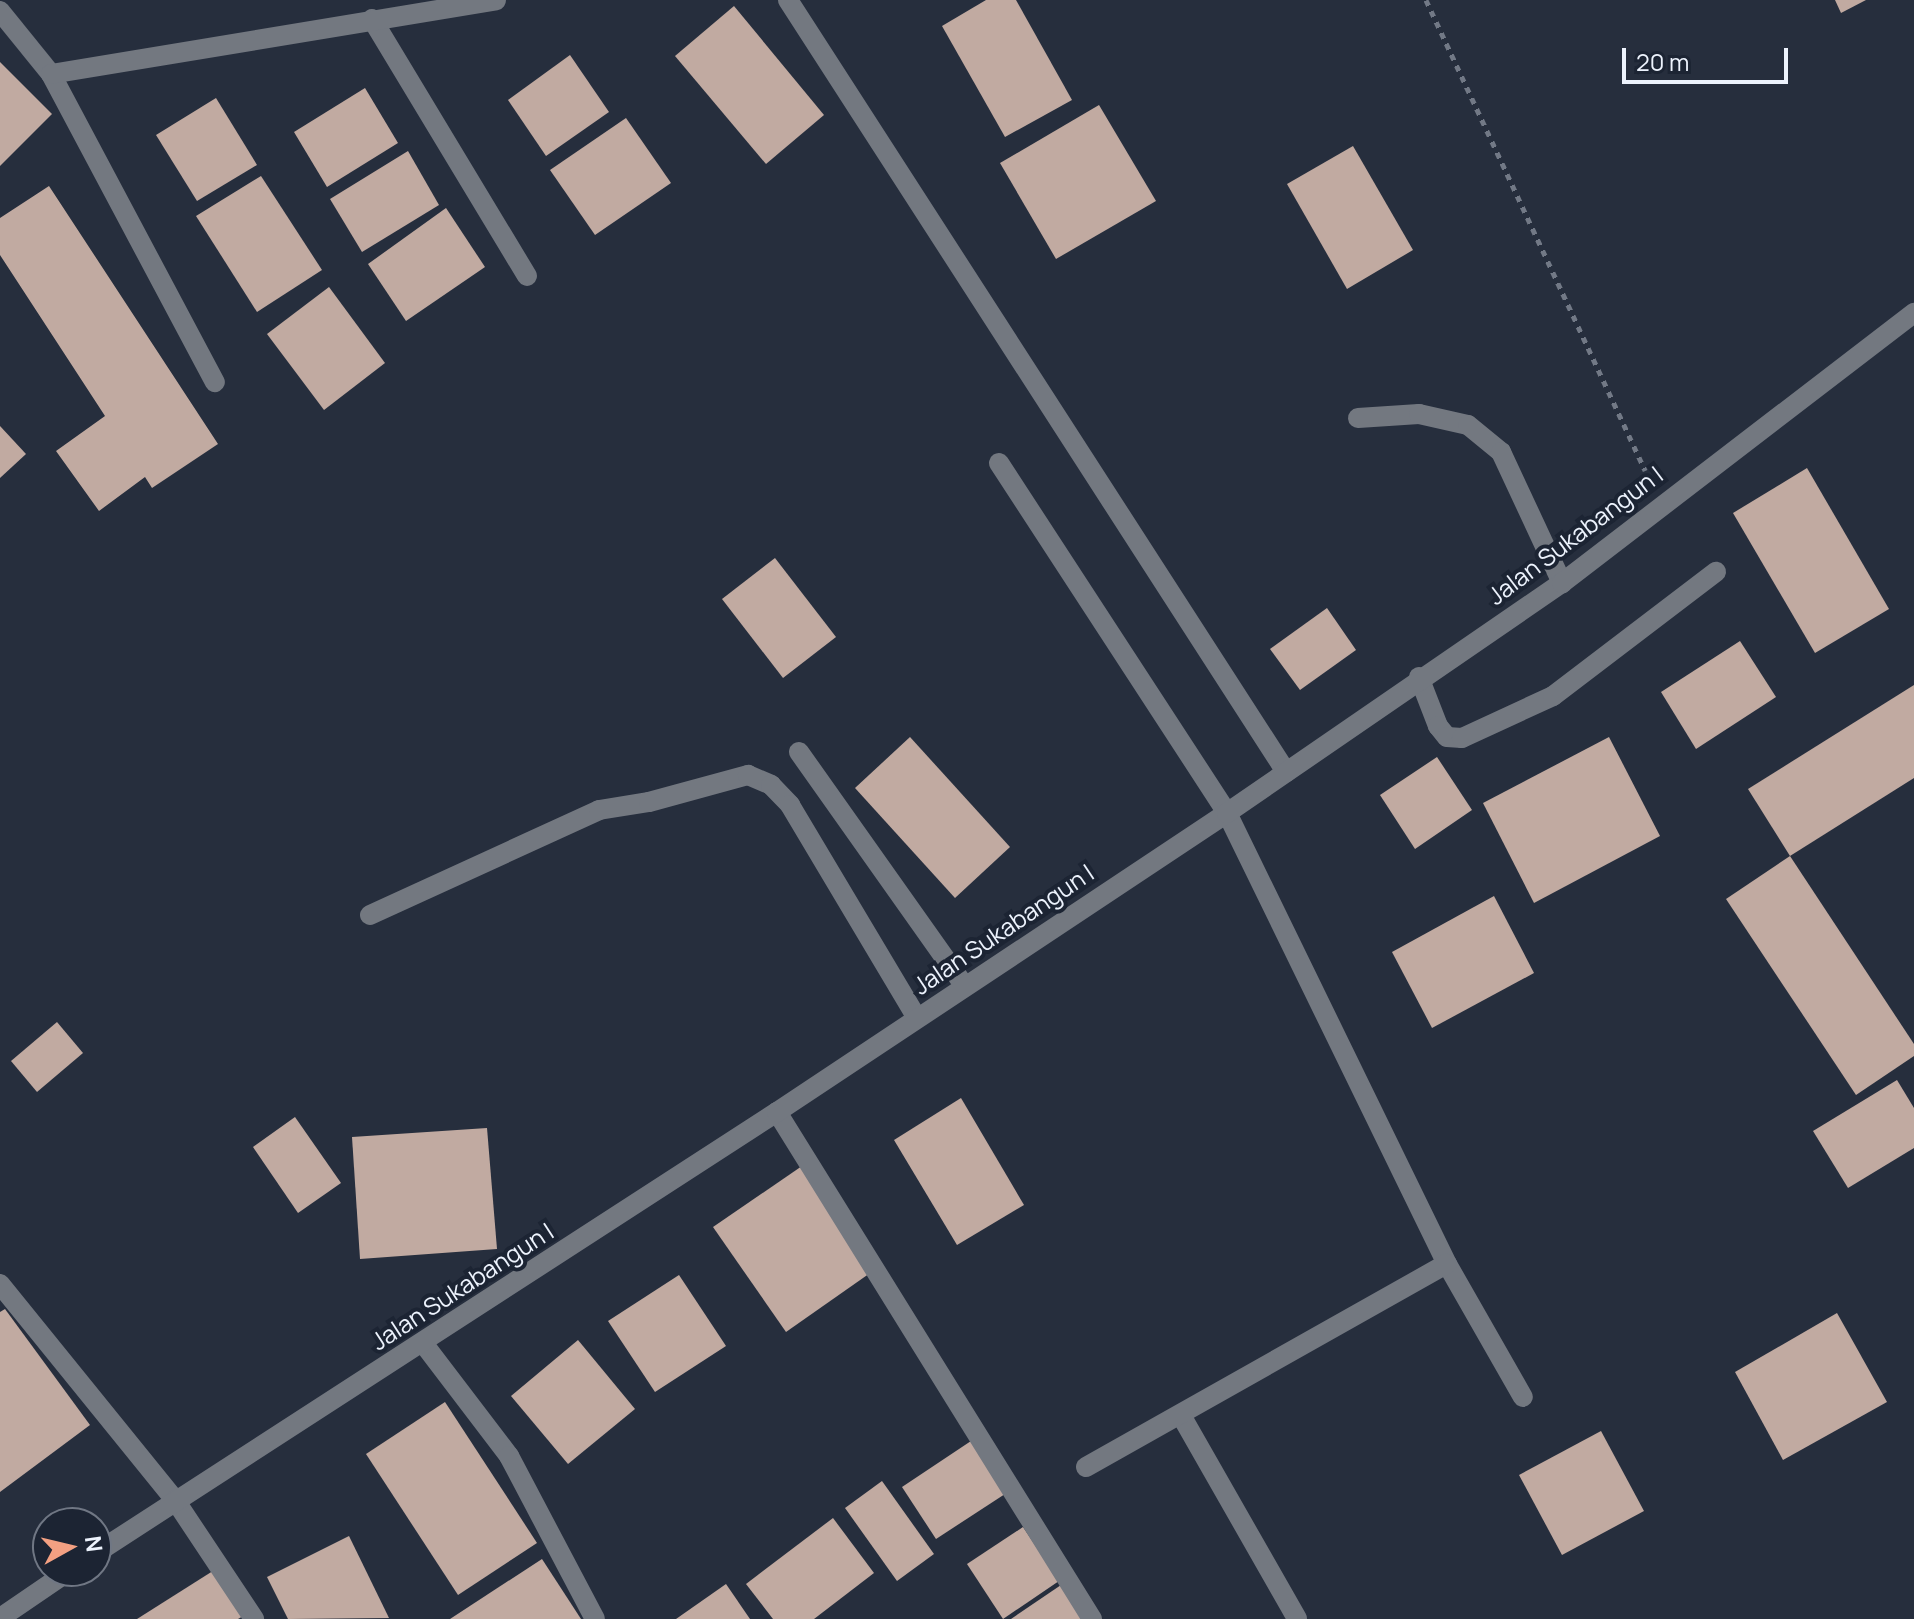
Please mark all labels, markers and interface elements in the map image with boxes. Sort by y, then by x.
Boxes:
scale bar [1626,32,1792,82]
text: 20 m [1636,45,1689,78]
street label: Jalan Sukabangun I [1482,460,1668,610]
street label: Jalan Sukabangun I [907,858,1099,1000]
street label: Jalan Sukabangun I [365,1216,559,1356]
north arrow [32,1507,112,1587]
text: N [78,1534,110,1554]

